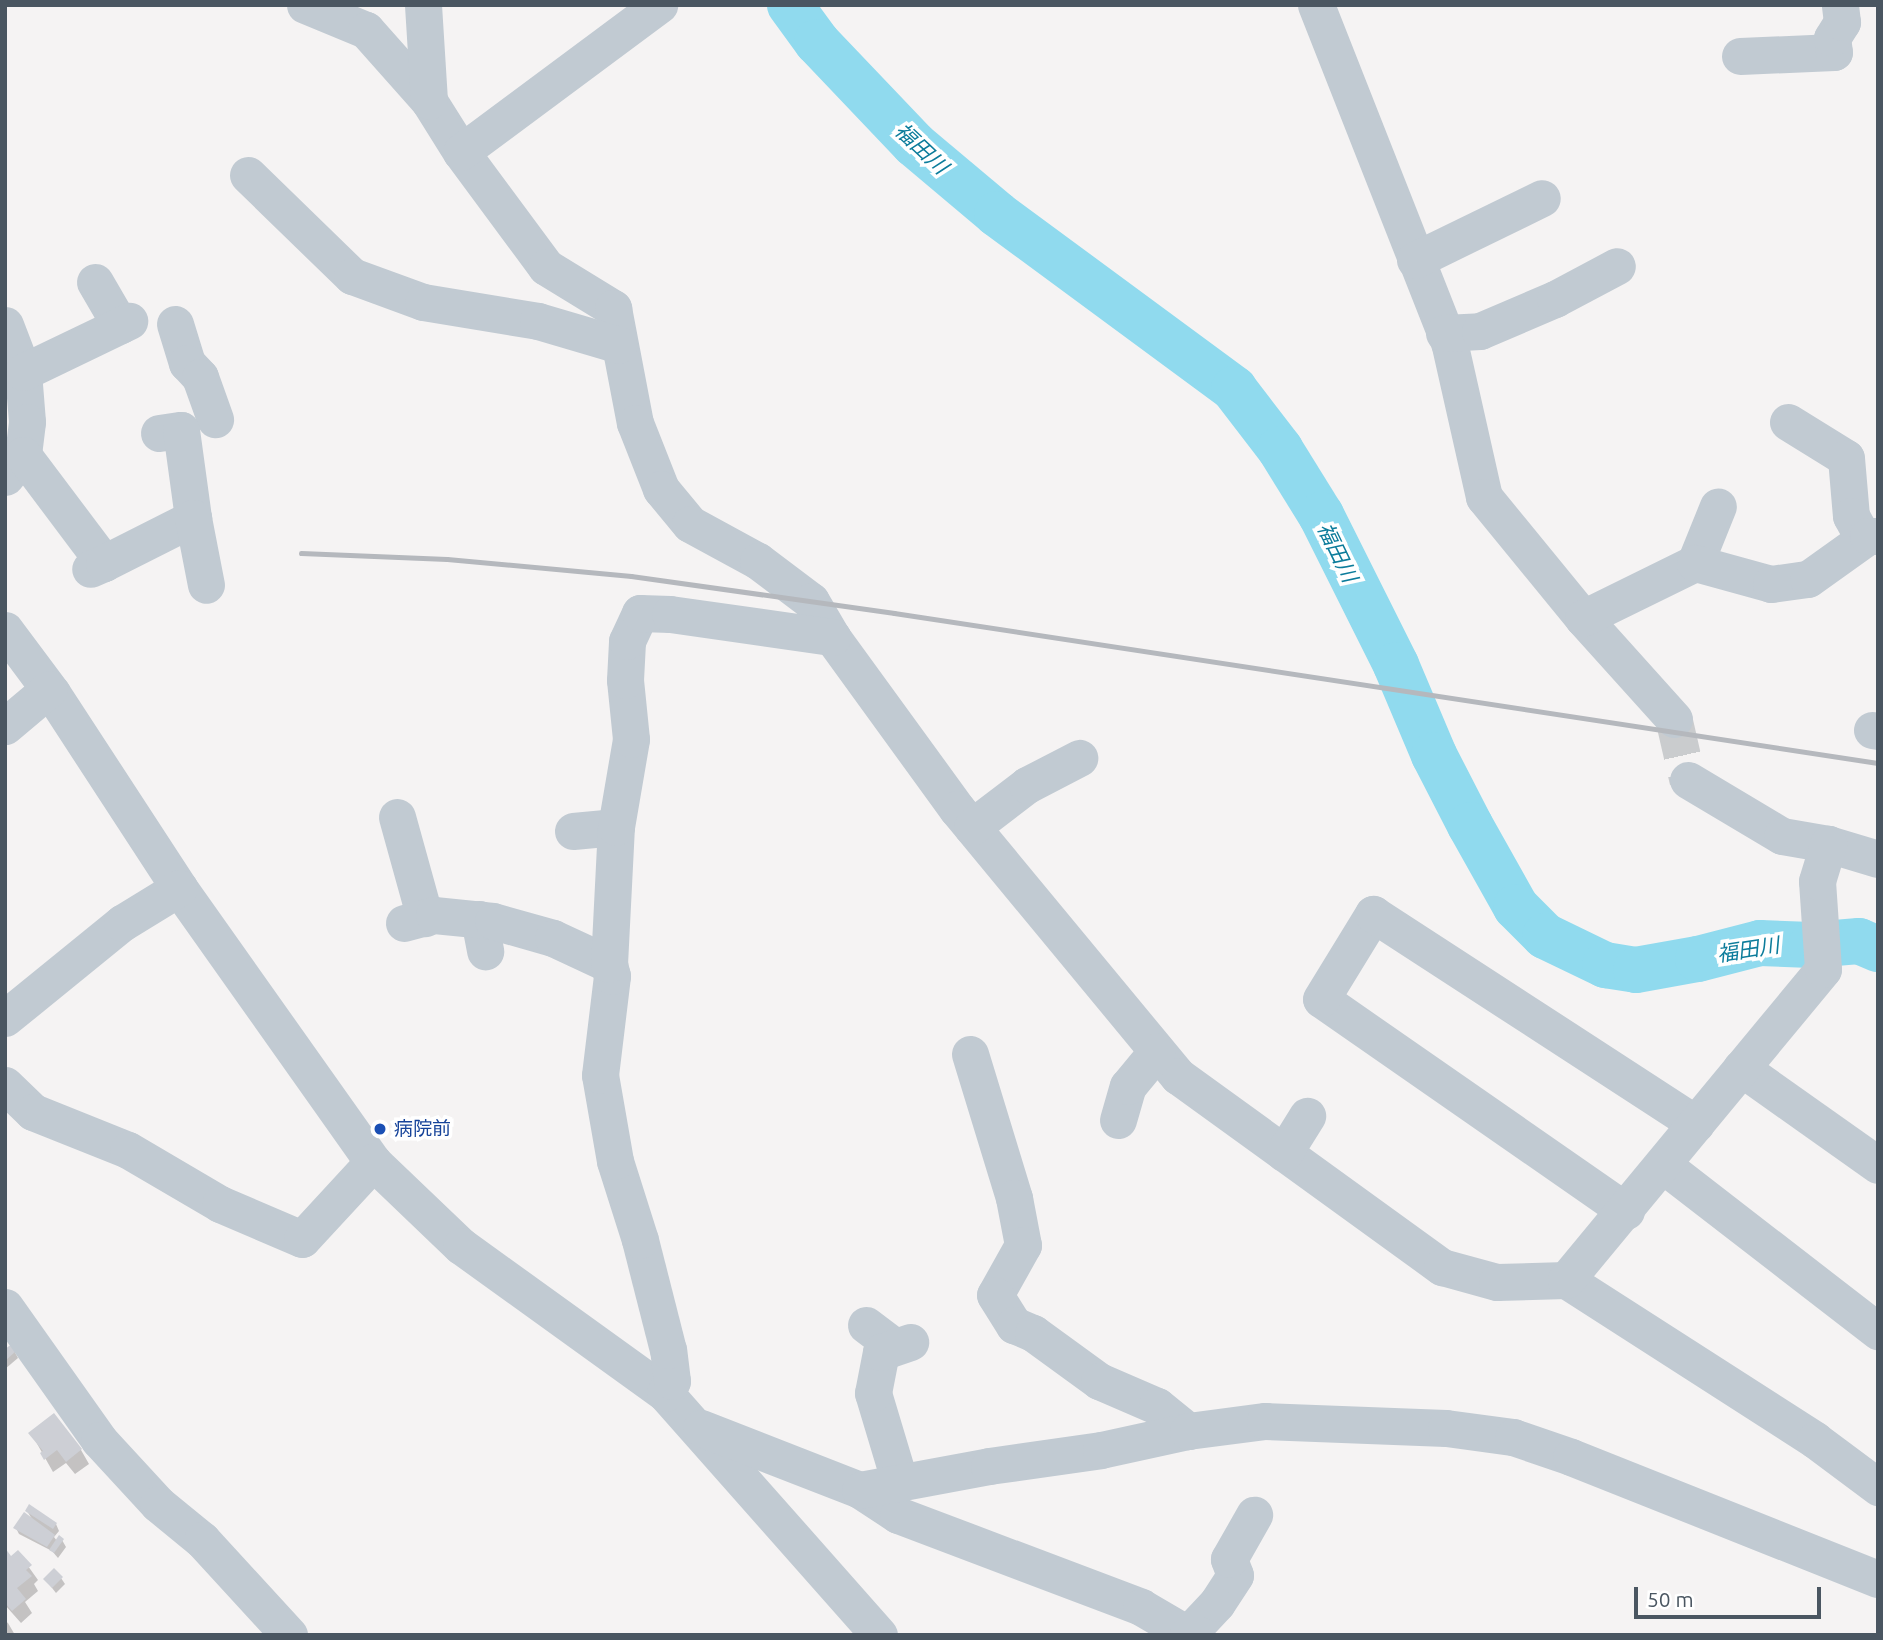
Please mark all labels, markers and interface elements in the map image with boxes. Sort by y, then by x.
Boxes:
water label: 福田川 [890,117,954,179]
water label: 福田川 [1313,518,1363,586]
water label: 福田川 [1715,932,1781,966]
place label: 病院前 [394,1118,451,1140]
marker: 病院前 [372,1121,388,1137]
scale bar [1638,1574,1825,1618]
text: 50 m [1647,1587,1694,1611]

